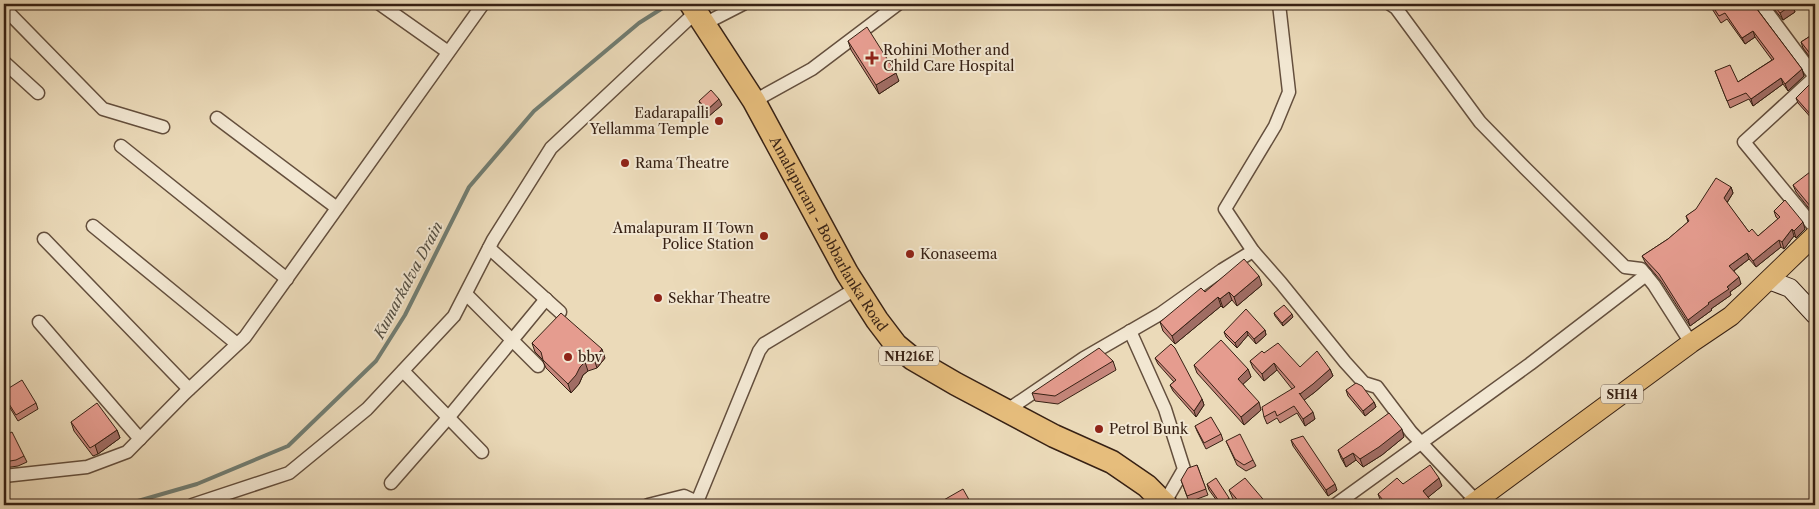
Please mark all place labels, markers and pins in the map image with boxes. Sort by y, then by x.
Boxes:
place label: Rohini Mother and Child Care Hospital [883,41,1014,75]
marker: Rohini Mother and Child Care Hospital [865,51,879,65]
place label: Eadarapalli Yellamma Temple [589,104,709,138]
marker: Eadarapalli Yellamma Temple [713,115,725,127]
place label: Rama Theatre [635,154,729,172]
marker: Rama Theatre [619,157,631,169]
place label: Amalapuram II Town Police Station [612,219,754,253]
marker: Amalapuram II Town Police Station [758,230,770,242]
place label: Konaseema [920,245,998,263]
marker: Konaseema [904,248,916,260]
place label: Sekhar Theatre [668,289,771,307]
marker: Sekhar Theatre [652,292,664,304]
place label: bbv [578,348,603,366]
marker: bbv [562,351,574,363]
place label: Petrol Bunk [1109,420,1189,438]
marker: Petrol Bunk [1093,423,1105,435]

